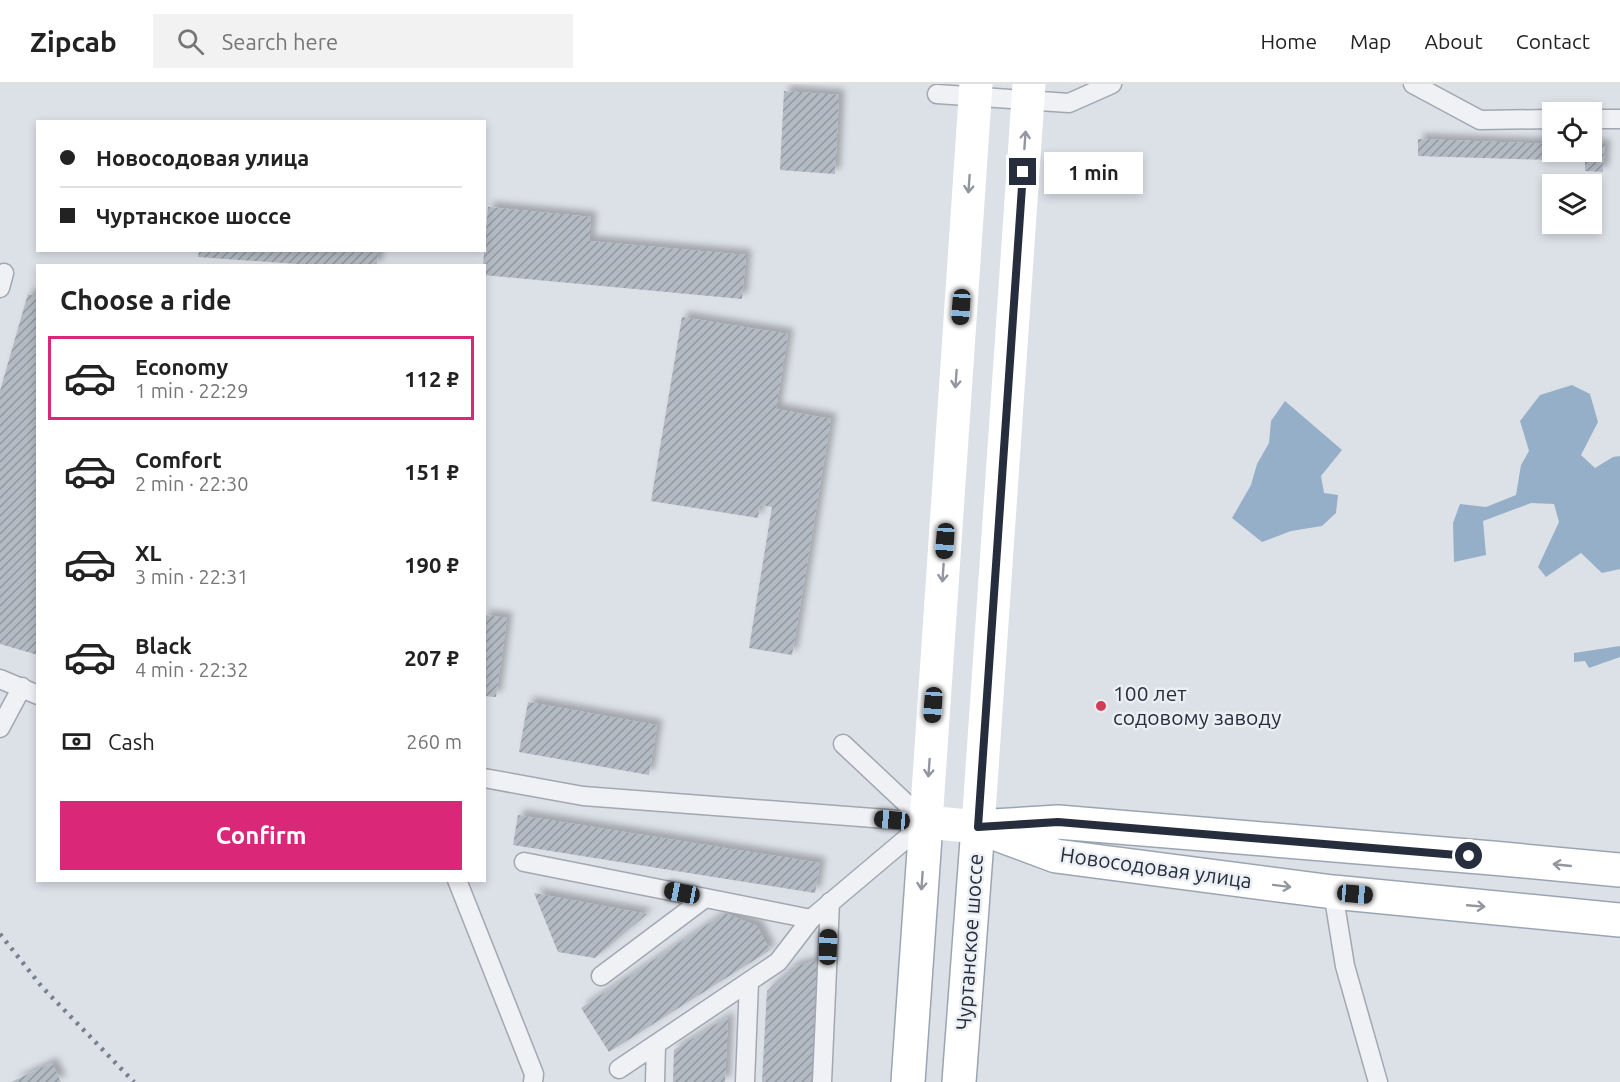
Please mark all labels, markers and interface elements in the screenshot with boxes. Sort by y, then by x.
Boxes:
search box [153,14,573,68]
icon: search [174,25,207,58]
text: Zipcab [30,26,117,57]
text: Search here [222,29,338,54]
text: Home [1260,29,1317,53]
text: Map [1350,29,1391,53]
text: About [1424,29,1483,53]
text: Contact [1516,29,1590,53]
map controls [1542,102,1602,234]
button: locate [1542,102,1602,162]
one-way arrow [1020,131,1031,151]
text: Новосодовая улица [96,145,309,170]
callout: 1 min [1044,151,1143,193]
route end [1009,158,1036,185]
text: 1 min [1068,161,1119,184]
one-way arrow [964,174,975,194]
button: layers [1542,174,1602,234]
text: Чуртанское шоссе [96,203,291,228]
text: Choose a ride [60,285,232,315]
car [951,288,971,326]
icon: car [63,351,117,405]
text: Economy [135,354,228,379]
text: 112 ₽ [404,366,459,391]
one-way arrow [950,368,961,388]
text: 1 min · 22:29 [135,379,249,402]
icon: car [63,444,117,498]
text: Comfort [135,447,222,472]
text: 151 ₽ [404,459,459,484]
text: 2 min · 22:30 [135,472,249,495]
car [935,522,955,560]
icon: car [63,537,117,591]
text: XL [135,540,162,565]
text: 190 ₽ [404,552,459,577]
one-way arrow [937,563,948,583]
text: 3 min · 22:31 [135,565,249,588]
icon: car [63,630,117,684]
text: Black [135,633,192,658]
text: 207 ₽ [404,645,459,670]
text: 4 min · 22:32 [135,658,249,681]
place label: 100 лет содовому заводу [1113,681,1281,729]
car [923,686,943,724]
marker: 100 лет содовому заводу [1094,699,1108,713]
icon: cash [60,725,93,758]
text: Cash [108,729,155,754]
text: 260 m [406,730,462,753]
one-way arrow [924,757,935,777]
button: Confirm [60,801,462,870]
car [873,809,911,831]
street label: Новосодовая улица [1059,842,1254,892]
route start [1455,842,1482,869]
street label: Чуртанское шоссе [951,853,987,1031]
one-way arrow [1552,859,1572,870]
one-way arrow [916,870,927,890]
one-way arrow [1271,880,1291,891]
car [663,881,701,905]
car [1336,883,1374,905]
one-way arrow [1465,901,1485,912]
car [818,929,838,965]

